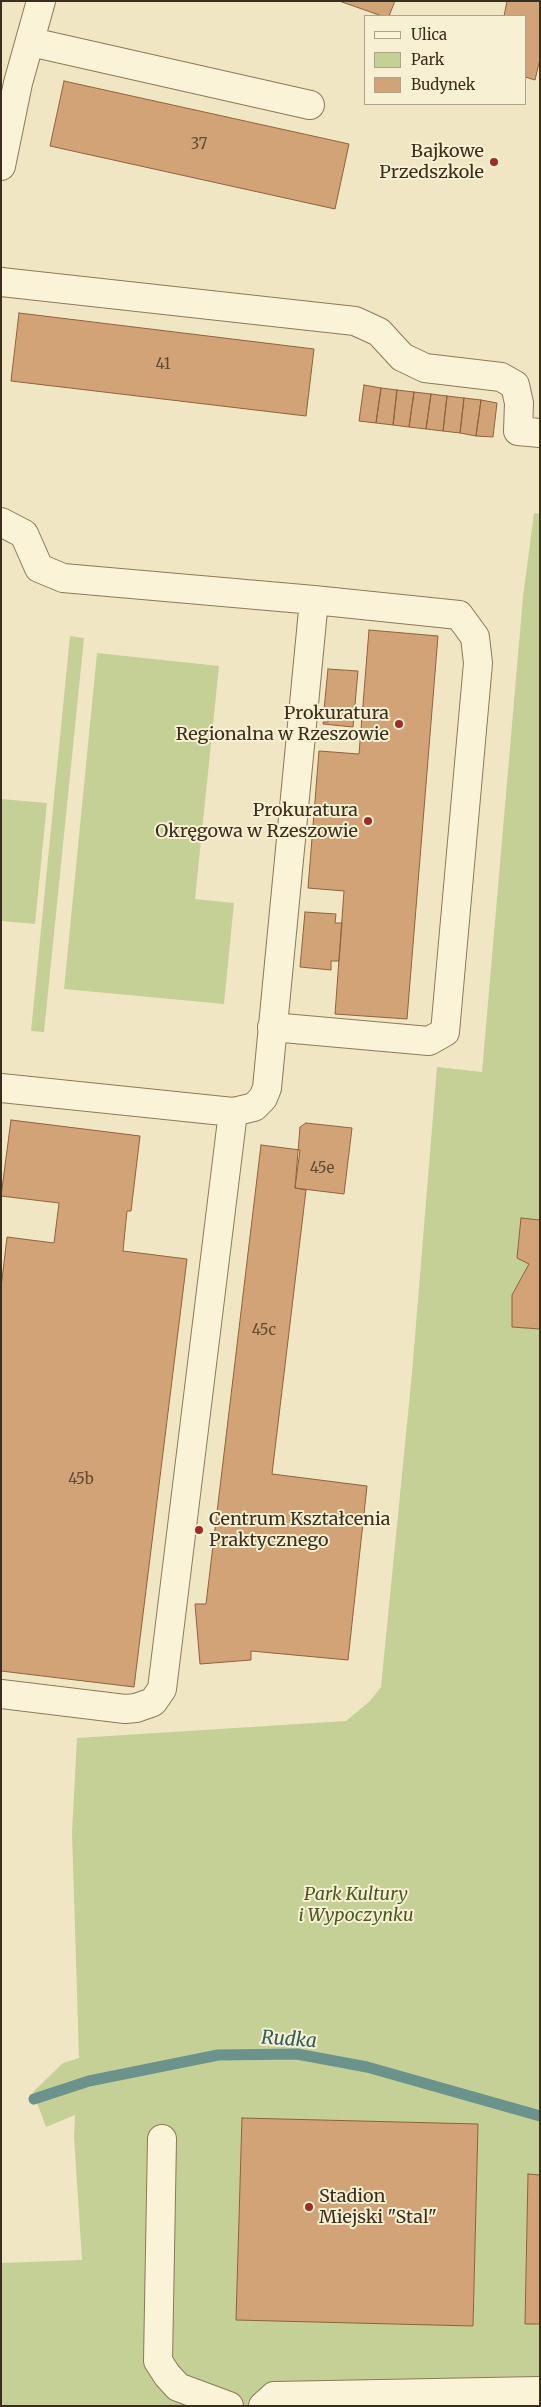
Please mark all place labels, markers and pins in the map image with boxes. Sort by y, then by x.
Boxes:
place label: Bajkowe Przedszkole [379,141,484,183]
marker: Bajkowe Przedszkole [488,156,500,168]
place label: Prokuratura Regionalna w Rzeszowie [176,703,389,746]
marker: Prokuratura Regionalna w Rzeszowie [393,718,405,730]
place label: Prokuratura Okręgowa w Rzeszowie [155,800,358,842]
marker: Prokuratura Okręgowa w Rzeszowie [362,815,374,827]
place label: Centrum Kształcenia Praktycznego [209,1509,390,1552]
marker: Centrum Kształcenia Praktycznego [193,1524,205,1536]
place label: Stadion Miejski "Stal" [319,2186,437,2228]
marker: Stadion Miejski "Stal" [303,2201,315,2213]

